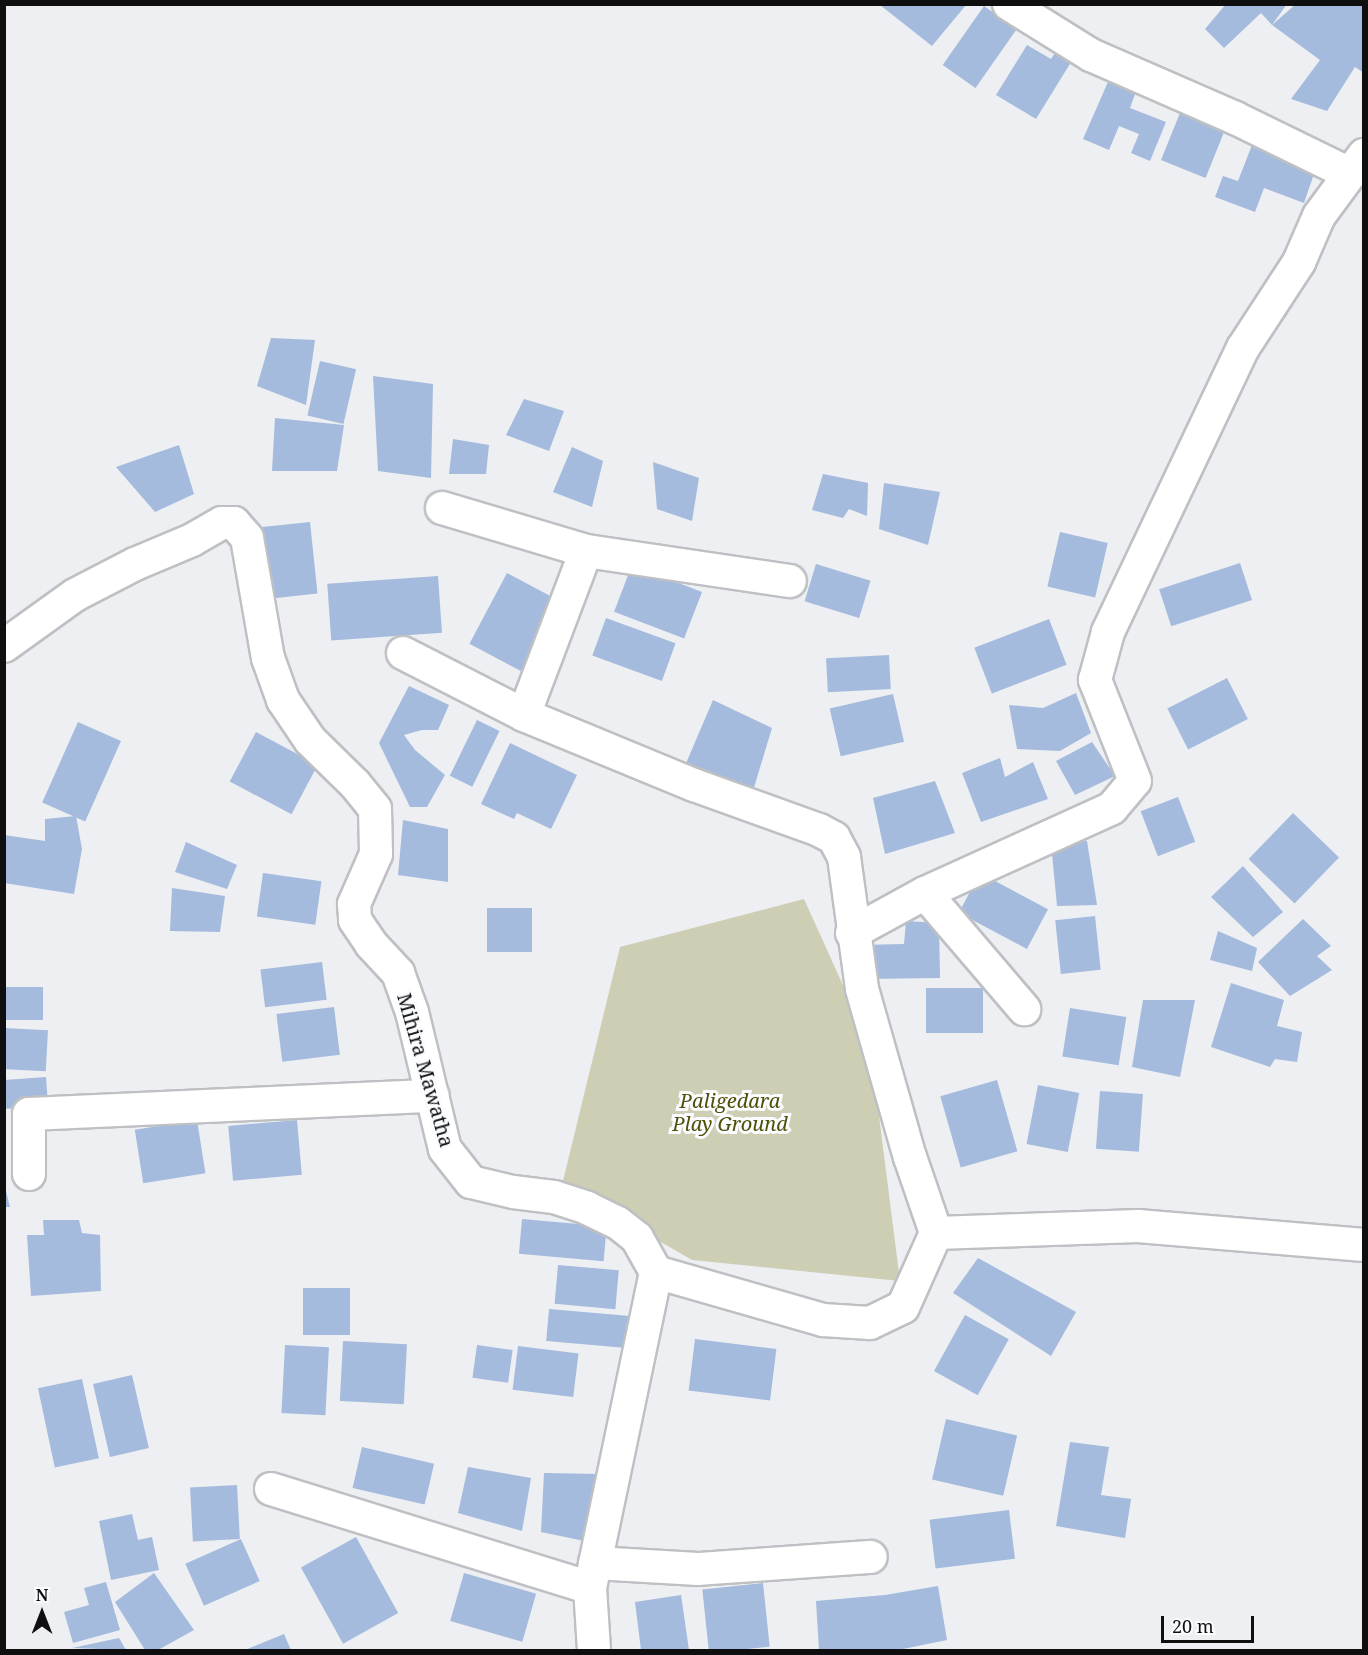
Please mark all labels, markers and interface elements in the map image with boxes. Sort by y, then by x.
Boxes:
street label: Mihira Mawatha [393,990,459,1150]
park label: Paligedara Play Ground [672,1088,788,1135]
north arrow [12,1583,72,1643]
text: N [36,1584,48,1606]
scale bar [1164,1604,1257,1642]
text: 20 m [1172,1614,1214,1638]

